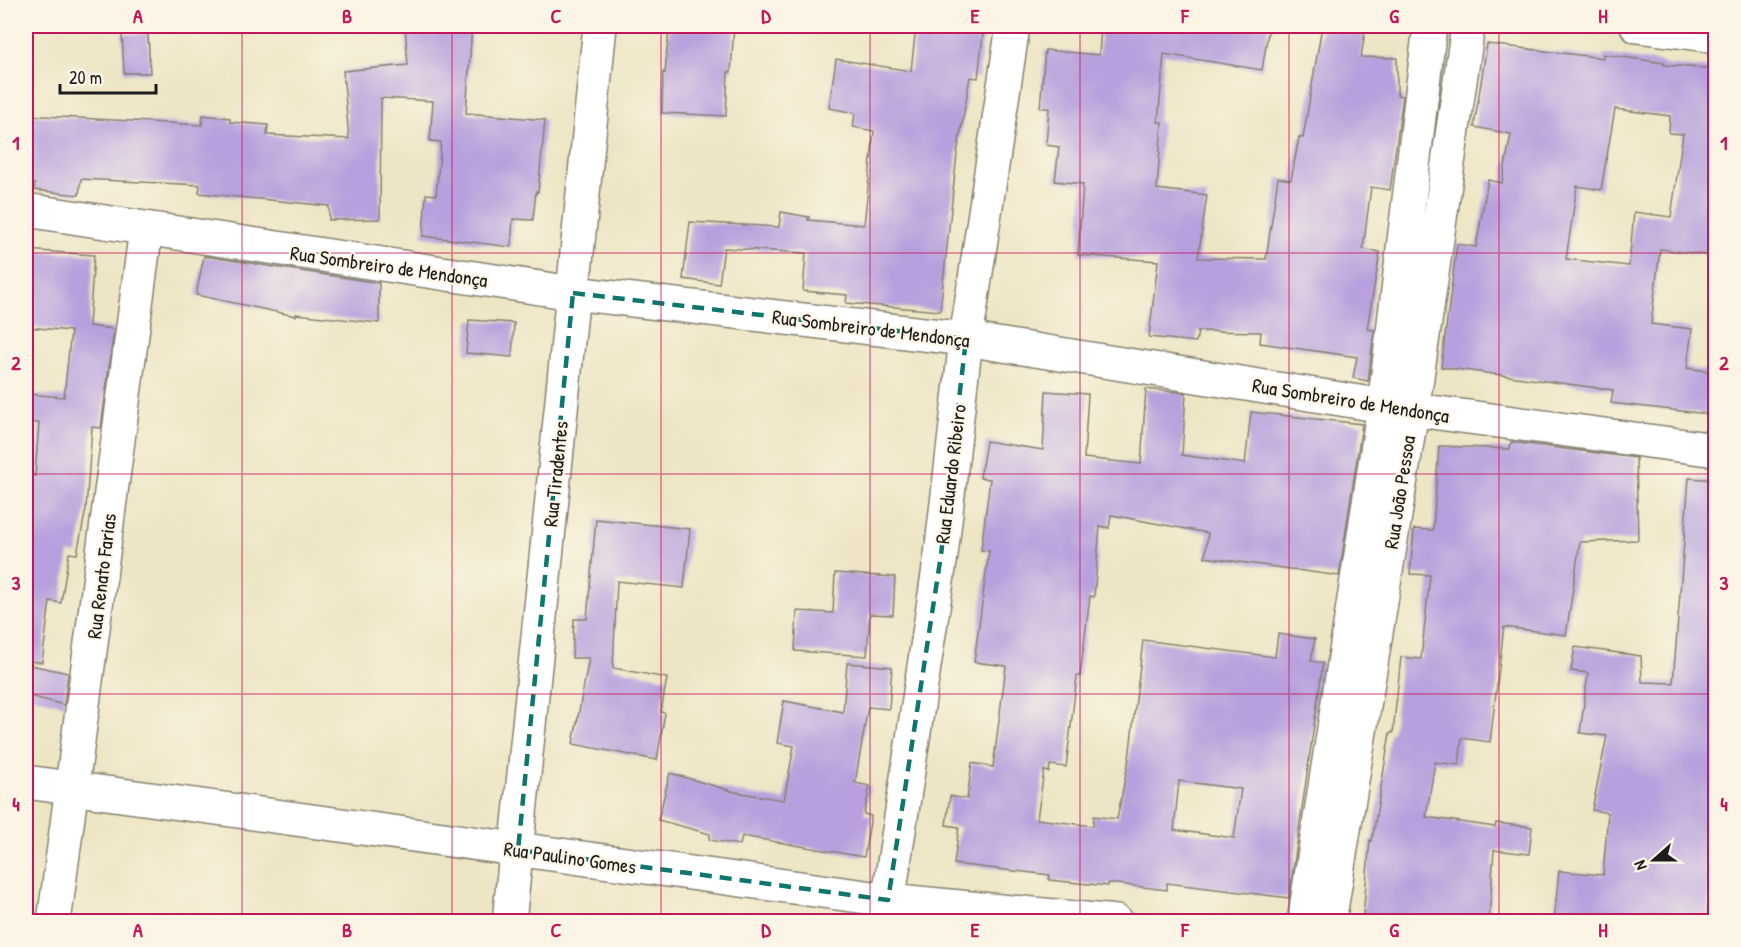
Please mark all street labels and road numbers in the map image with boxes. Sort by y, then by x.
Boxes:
street label: Rua Sombreiro de Mendonça [289,239,489,293]
street label: Rua Sombreiro de Mendonça [771,302,971,354]
street label: Rua Sombreiro de Mendonça [1251,371,1451,429]
street label: Rua Eduardo Ribeiro [928,403,972,545]
street label: Rua Tiradentes [536,419,574,528]
street label: Rua João Pessoa [1377,433,1421,551]
street label: Rua Renato Farias [80,512,122,640]
street label: Rua Paulino Gomes [502,834,638,880]

